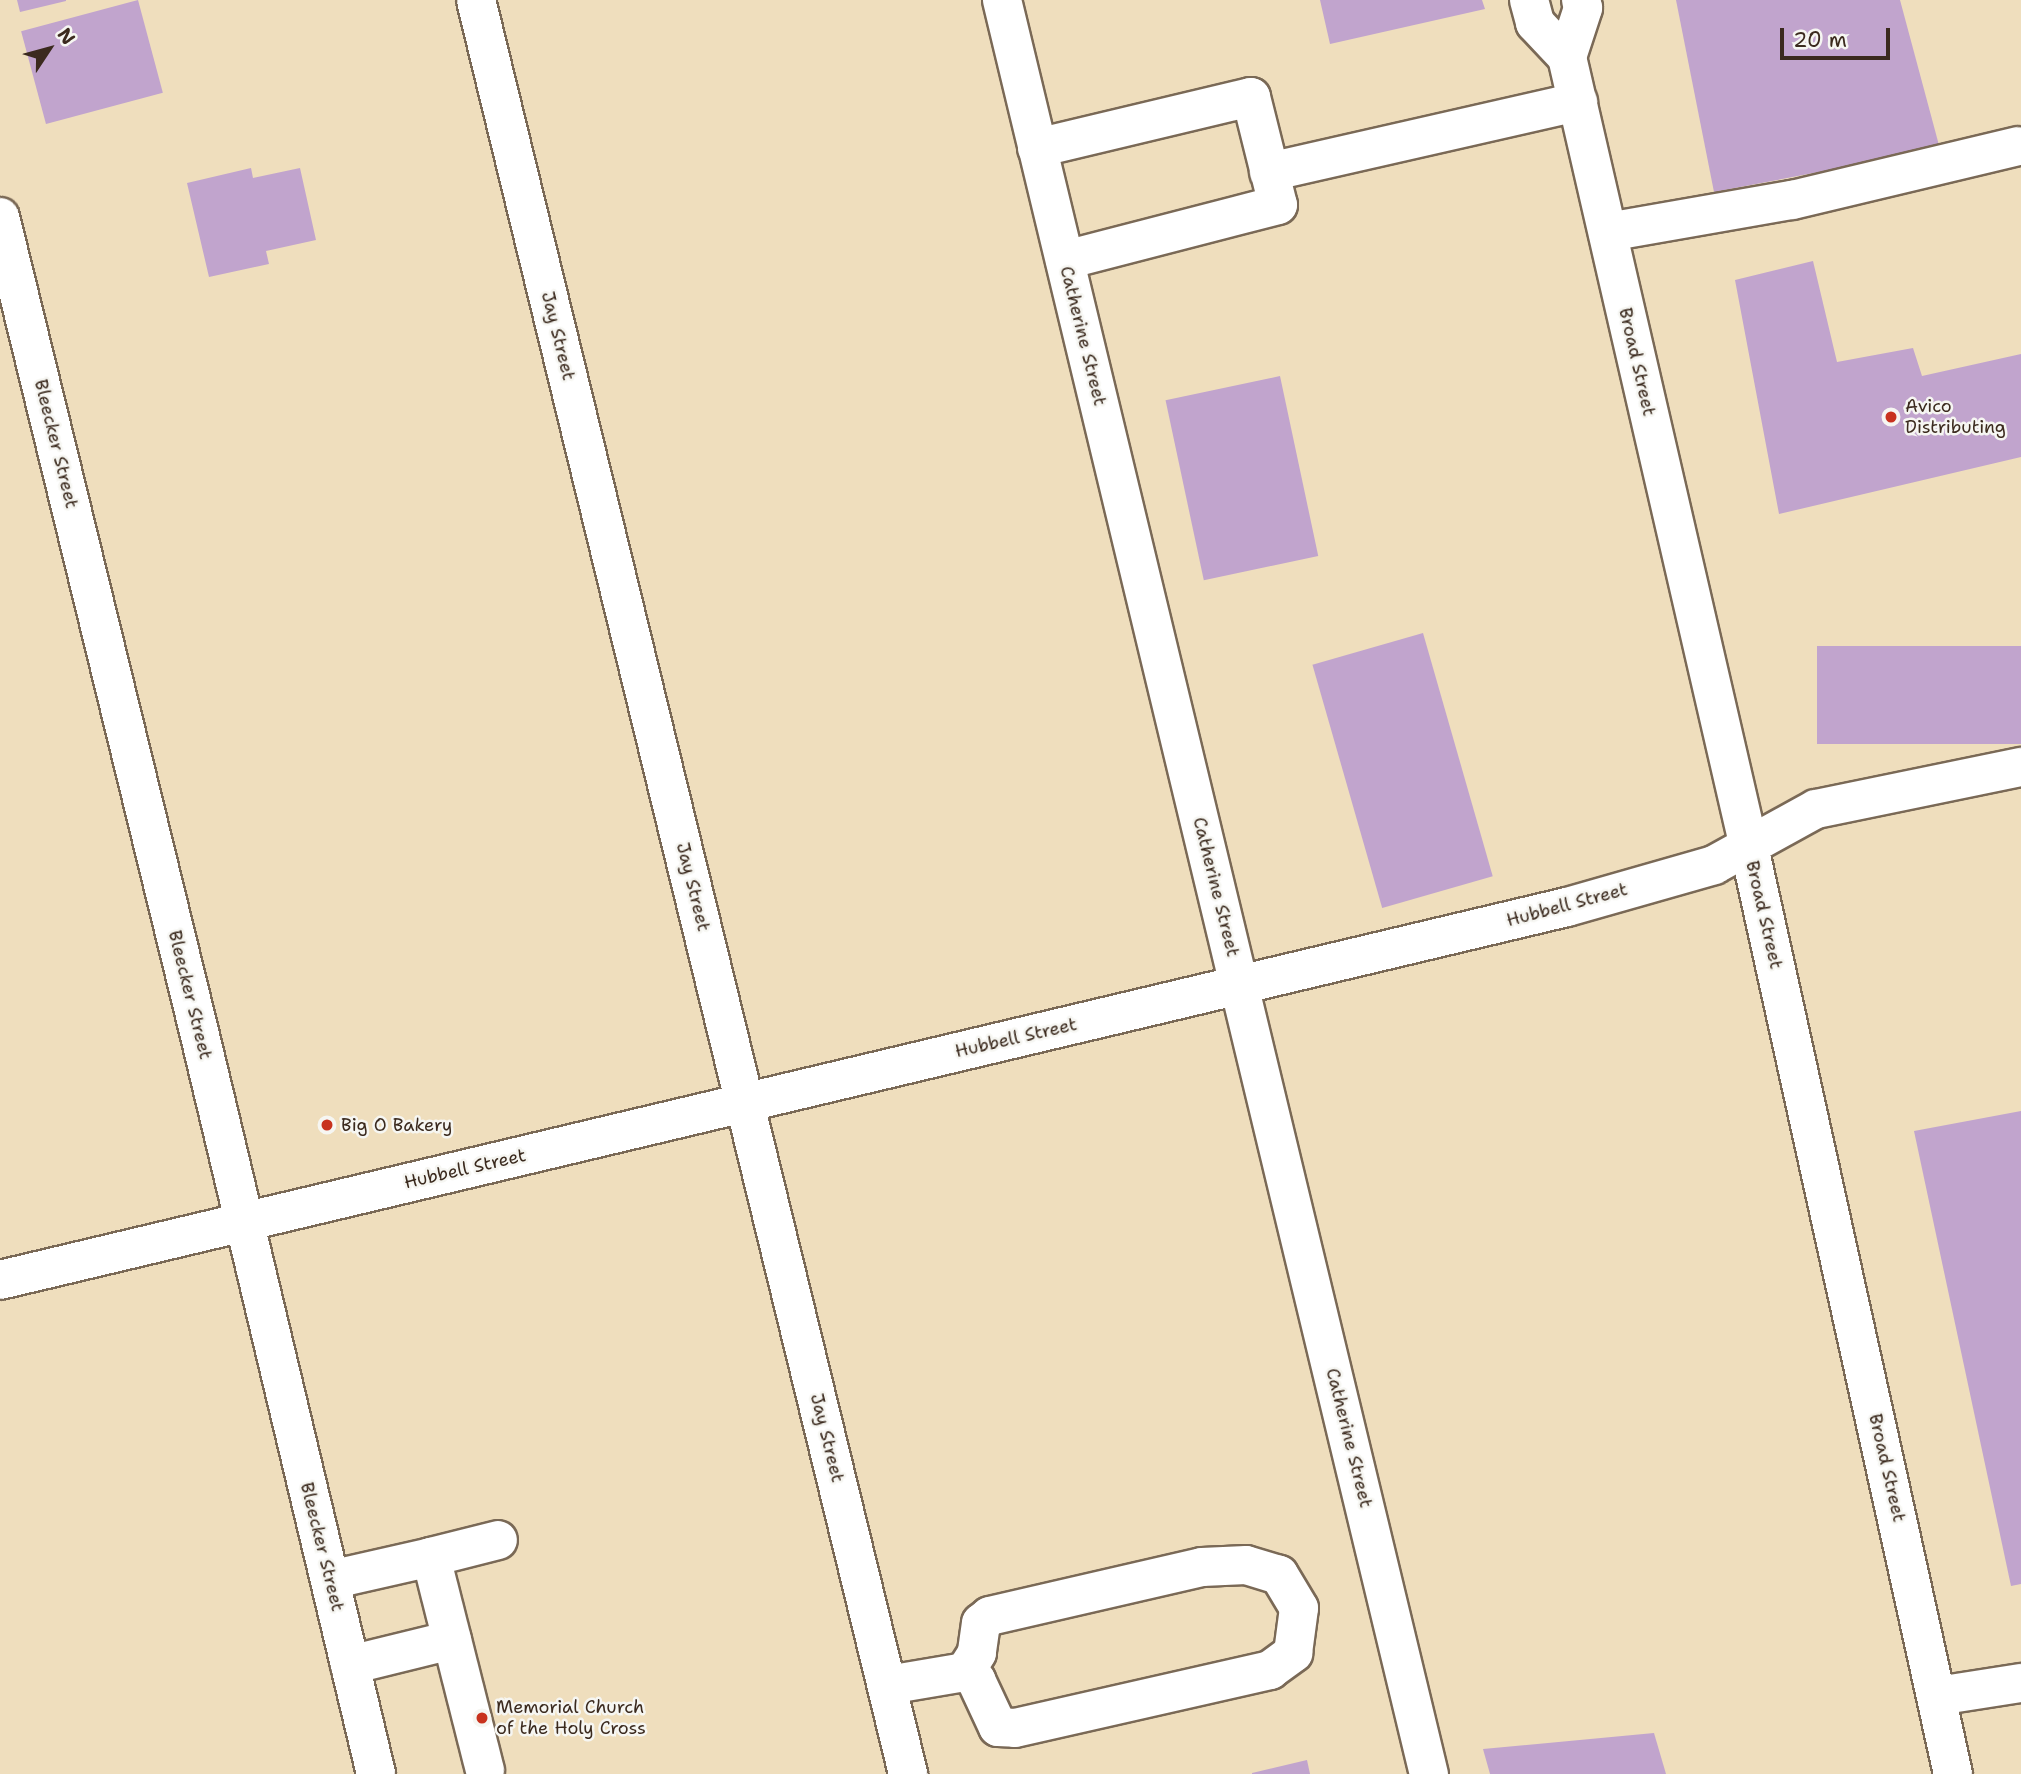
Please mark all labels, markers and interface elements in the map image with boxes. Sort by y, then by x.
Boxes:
north arrow [14,14,84,84]
scale bar [1783,14,1893,58]
text: N [52,23,81,50]
text: 20 m [1793,26,1847,54]
street label: Catherine Street [1055,264,1111,408]
street label: Jay Street [537,289,579,383]
street label: Broad Street [1614,306,1660,418]
street label: Bleecker Street [30,377,82,511]
place label: Avico Distributing [1905,396,2006,438]
marker: Avico Distributing [1883,409,1899,425]
street label: Catherine Street [1188,815,1244,959]
street label: Jay Street [672,840,714,934]
street label: Broad Street [1741,859,1787,971]
street label: Hubbell Street [1504,878,1630,932]
street label: Bleecker Street [164,928,216,1062]
street label: Hubbell Street [953,1013,1079,1063]
place label: Big O Bakery [341,1114,452,1136]
marker: Big O Bakery [319,1117,335,1133]
street label: Hubbell Street [402,1144,528,1194]
street label: Catherine Street [1321,1366,1377,1510]
street label: Jay Street [806,1391,848,1485]
street label: Broad Street [1864,1412,1910,1524]
street label: Bleecker Street [296,1480,348,1614]
place label: Memorial Church of the Holy Cross [496,1697,646,1740]
marker: Memorial Church of the Holy Cross [474,1710,490,1726]

